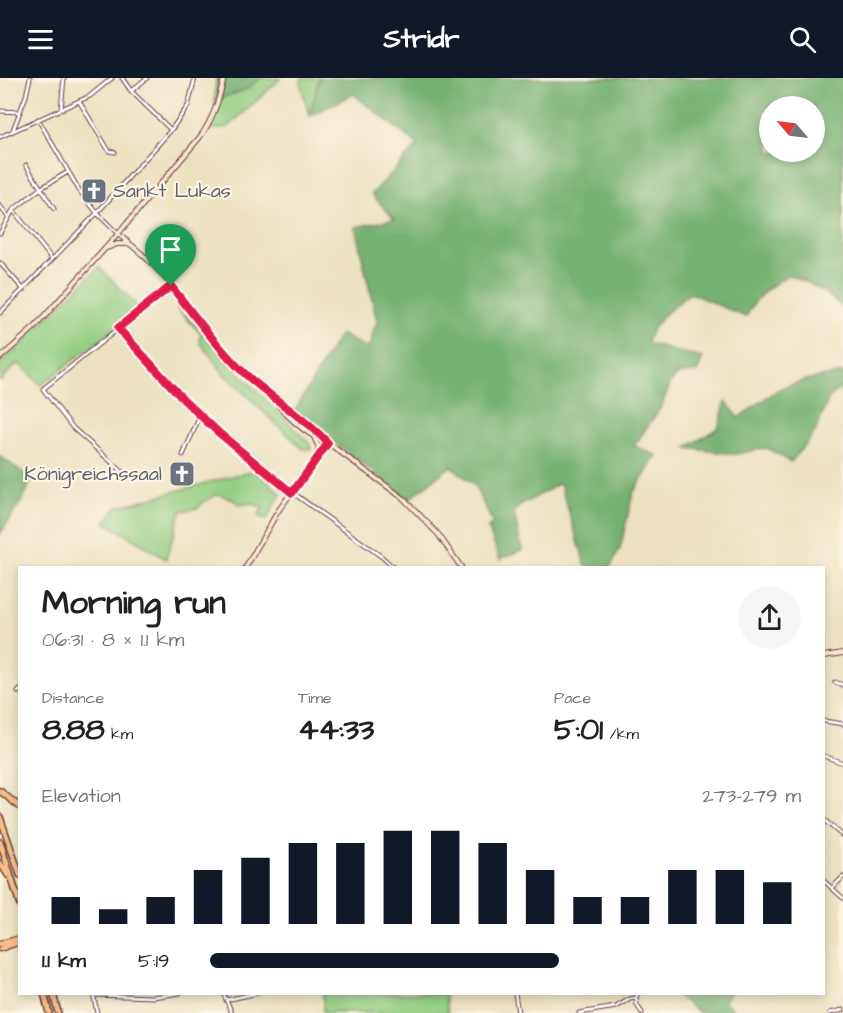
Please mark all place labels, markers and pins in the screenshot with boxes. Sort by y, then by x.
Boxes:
church icon: Sankt Lukas [79,176,109,206]
place label: Sankt Lukas [113,177,231,205]
pin [145,224,196,286]
church icon: Königreichssaal [167,459,197,489]
place label: Königreichssaal [24,460,162,489]

